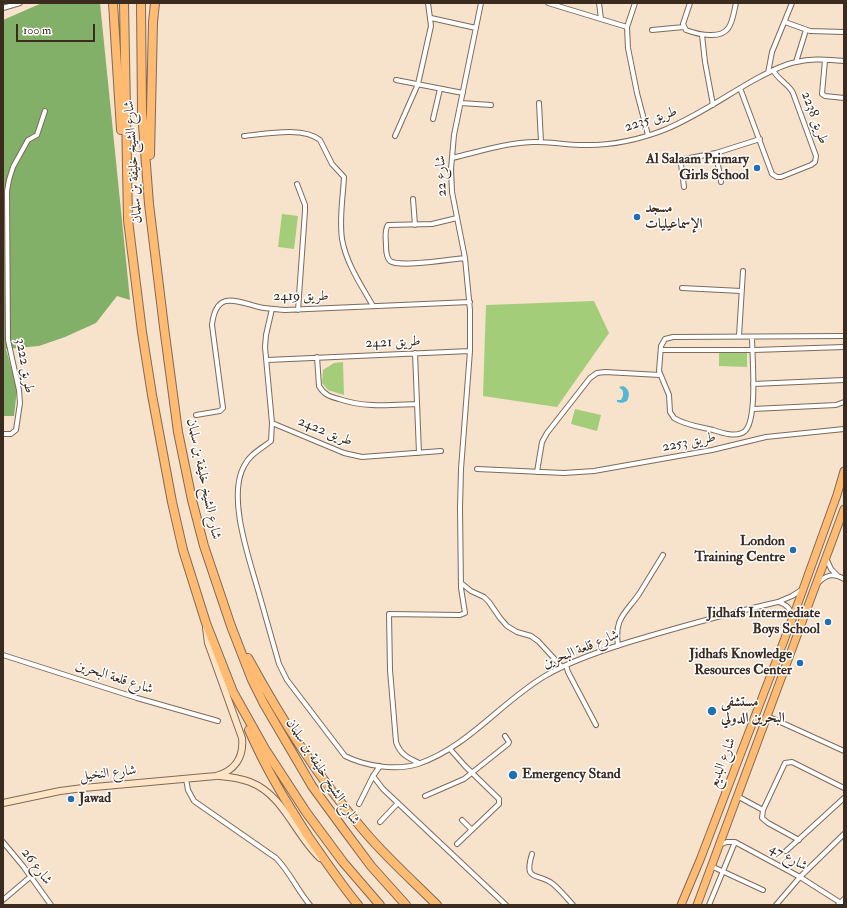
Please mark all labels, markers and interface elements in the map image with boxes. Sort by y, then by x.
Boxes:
scale bar [18,16,97,42]
text: 100 m [23,23,51,38]
street label: طريق 2238 [797,89,831,147]
street label: شارع الشيخ خليفة بن سلمان [121,100,147,224]
street label: طريق 2235 [623,104,679,136]
place label: Al Salaam Primary Girls School [646,152,749,184]
street label: شارع 22 [433,155,451,197]
marker: Al Salaam Primary Girls School [752,163,762,173]
place label: مسجد الإسماعيليات [645,201,702,234]
marker: مسجد الإسماعيليات [632,212,642,222]
street label: طريق 2419 [273,289,329,305]
street label: طريق 2421 [365,334,421,352]
street label: طريق 3222 [11,337,37,395]
street label: طريق 2422 [295,413,355,451]
street label: شارع الشيخ خليفة بن سلمان [182,417,224,541]
street label: طريق 2253 [661,430,717,456]
place label: London Training Centre [695,534,785,566]
marker: London Training Centre [788,545,798,555]
place label: Jidhafs Intermediate Boys School [707,606,820,638]
marker: Jidhafs Intermediate Boys School [823,617,833,627]
street label: شارع قلعة البحرين [540,627,622,673]
place label: Jidhafs Knowledge Resources Center [689,647,792,680]
street label: شارع قلعة البحرين [73,658,155,698]
marker: Jidhafs Knowledge Resources Center [795,658,805,668]
place label: مستشفى البحرين الدولي [721,695,785,728]
marker: مستشفى البحرين الدولي [706,705,718,717]
street label: شارع الشيخ خليفة بن سلمان [281,716,363,828]
street label: شارع البديع [706,736,740,790]
street label: شارع النخيل [79,763,137,785]
place label: Emergency Stand [522,767,621,783]
marker: Emergency Stand [507,769,519,781]
place label: Jawad [79,791,111,807]
marker: Jawad [66,794,76,804]
street label: شارع 47 [766,841,810,875]
street label: شارع 26 [17,845,55,889]

